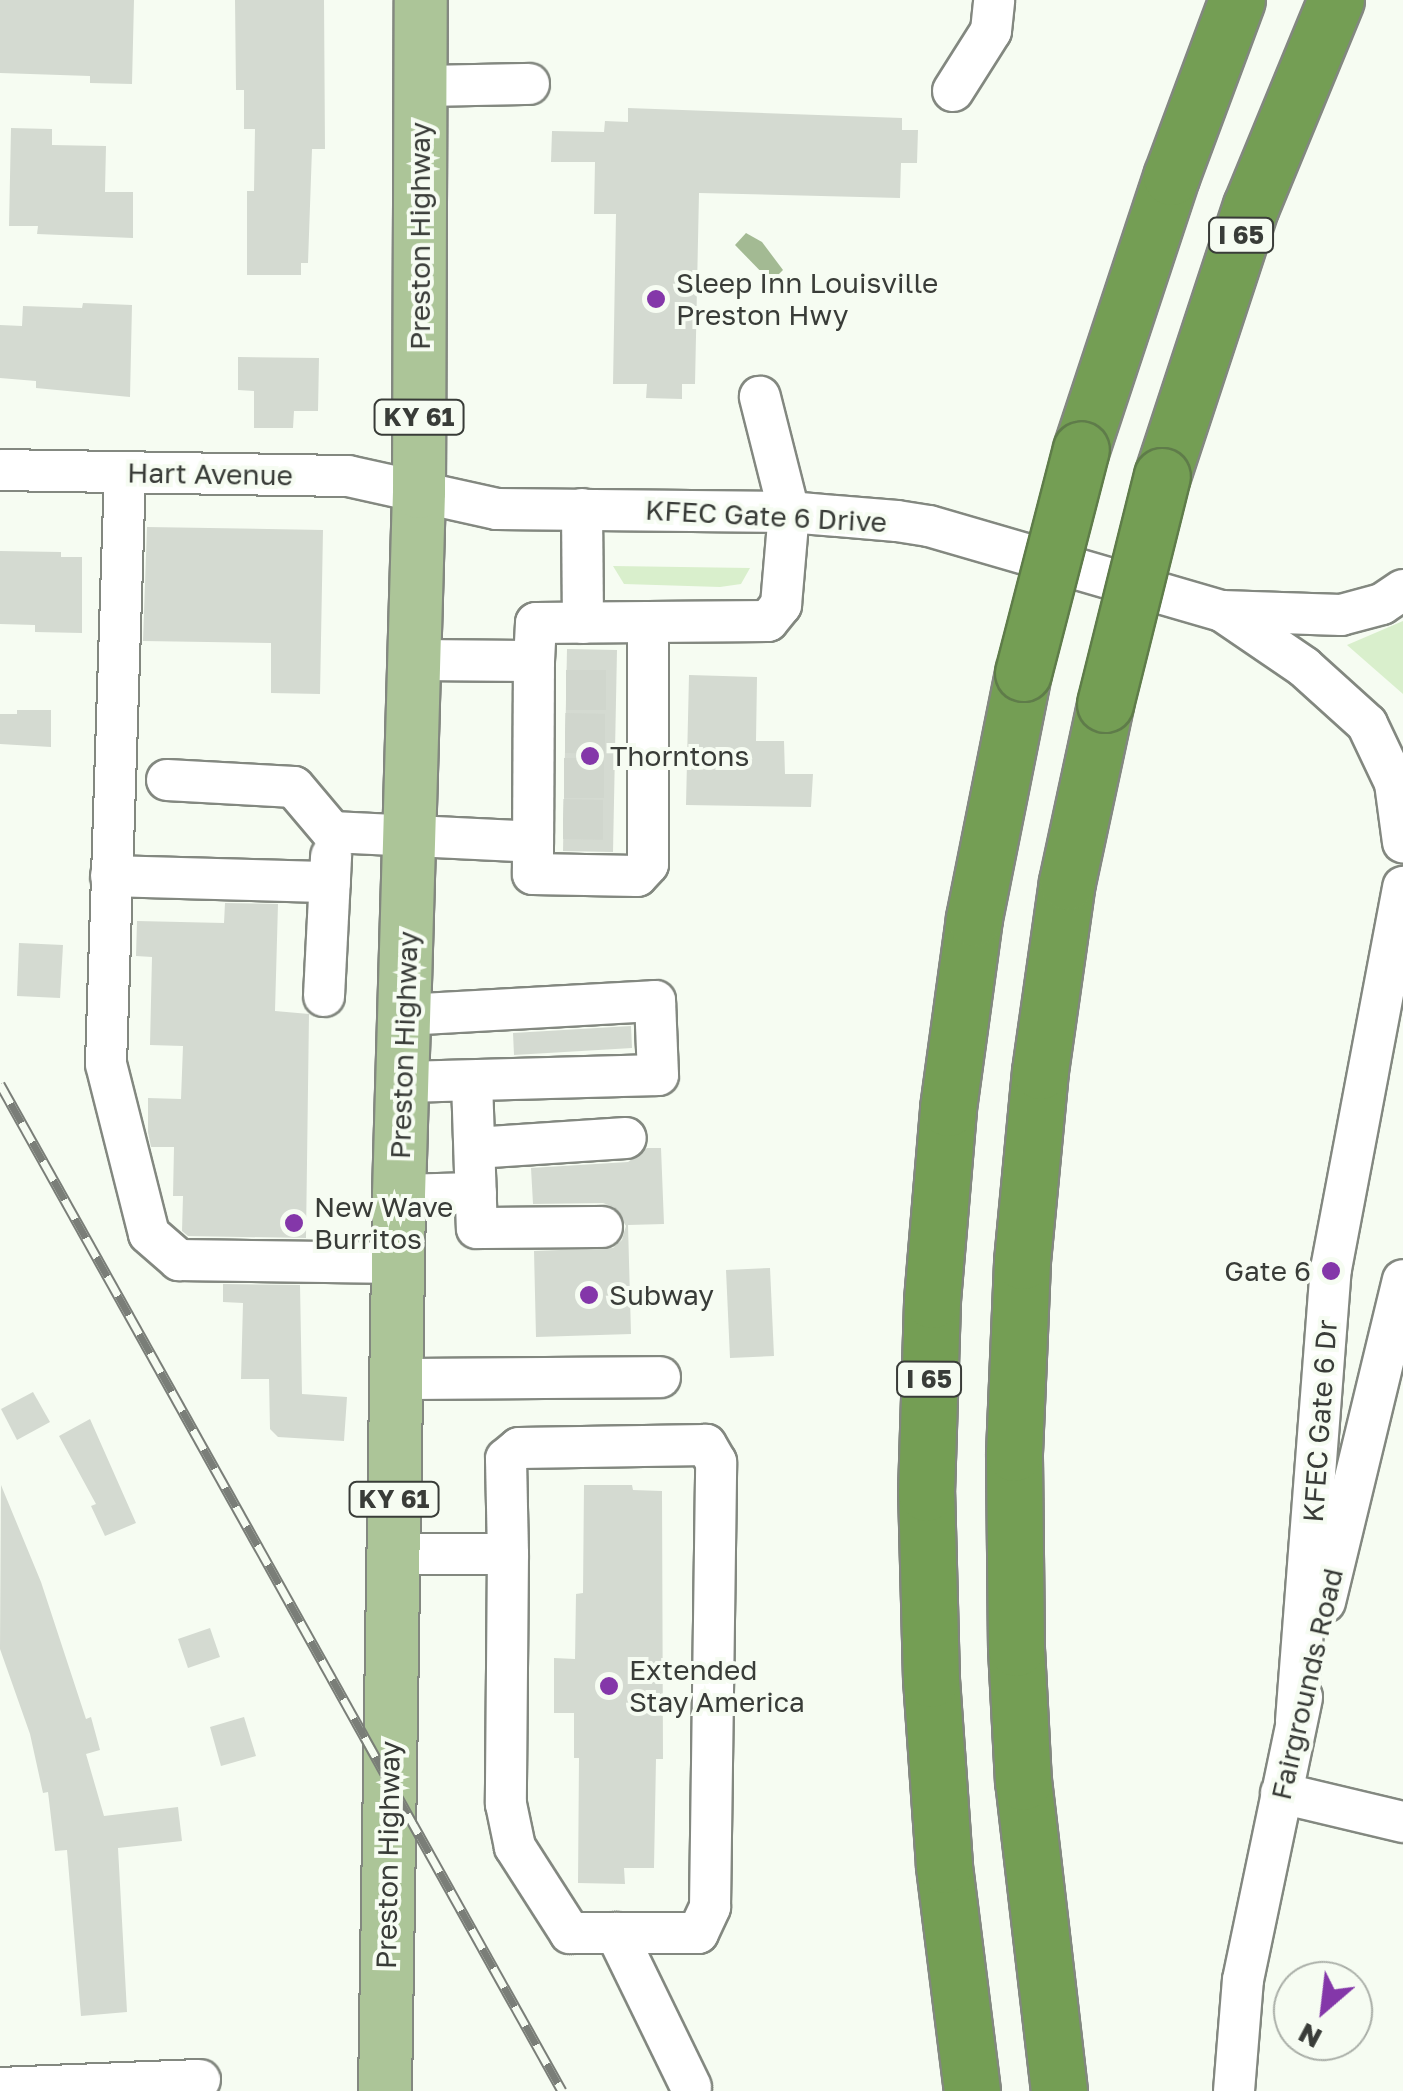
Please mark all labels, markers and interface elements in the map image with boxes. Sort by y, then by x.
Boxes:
street label: Preston Highway [403,122,437,350]
road number: I 65 [1206,215,1276,255]
place label: Sleep Inn Louisville Preston Hwy [676,266,938,332]
marker: Sleep Inn Louisville Preston Hwy [645,288,667,310]
road number: KY 61 [372,397,466,437]
street label: Hart Avenue [127,456,293,492]
street label: KFEC Gate 6 Drive [644,493,888,539]
place label: Thorntons [610,739,749,773]
marker: Thorntons [579,745,601,767]
street label: Preston Highway [383,930,425,1160]
place label: New Wave Burritos [314,1190,453,1256]
marker: New Wave Burritos [283,1212,305,1234]
place label: Gate 6 [1224,1254,1311,1288]
marker: Gate 6 [1320,1260,1342,1282]
place label: Subway [609,1278,714,1312]
marker: Subway [578,1284,600,1306]
street label: KFEC Gate 6 Dr [1296,1319,1344,1523]
road number: I 65 [894,1359,964,1399]
road number: KY 61 [346,1479,442,1519]
street label: Fairgrounds Road [1264,1565,1350,1803]
place label: Extended Stay America [629,1653,805,1719]
marker: Extended Stay America [598,1675,620,1697]
street label: Preston Highway [369,1741,407,1969]
north arrow [1273,1961,1373,2061]
text: N [1292,2017,1327,2056]

